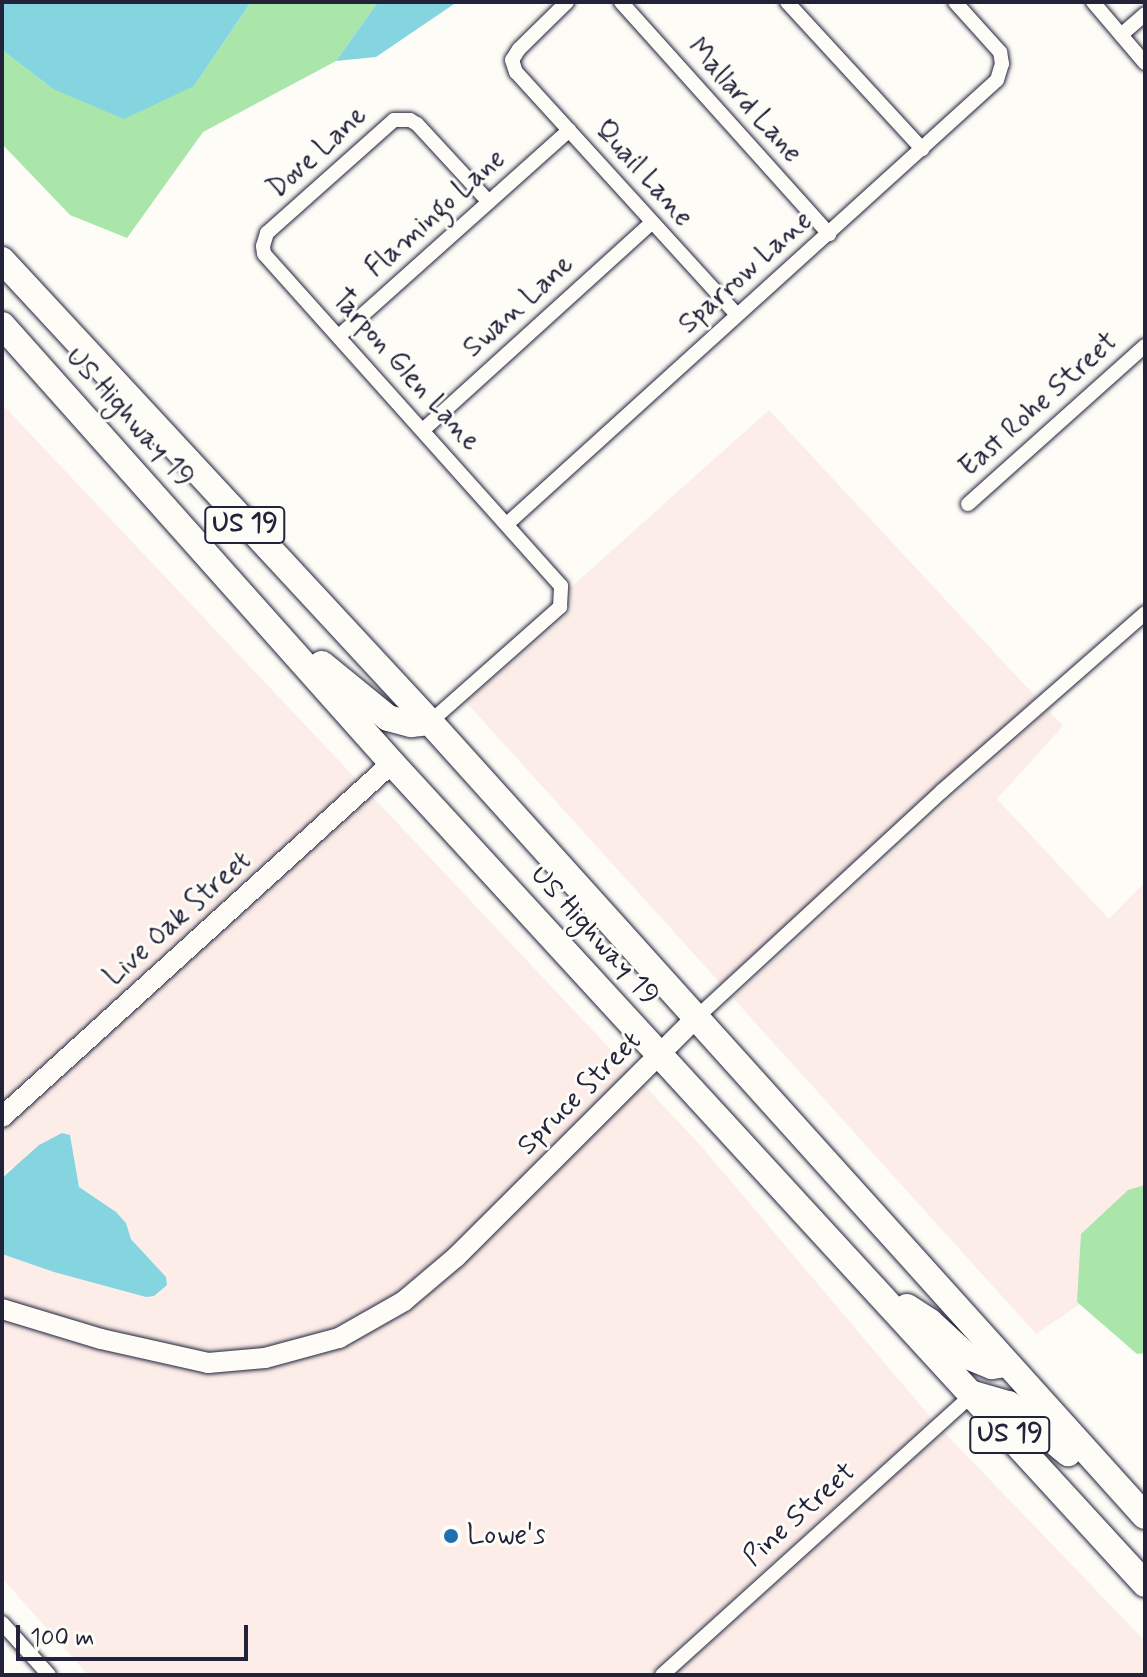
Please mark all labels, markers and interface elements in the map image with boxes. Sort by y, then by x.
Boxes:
street label: Mallard Lane [679,31,809,171]
street label: Dove Lane [261,100,375,206]
street label: Quail Lane [588,115,698,233]
street label: Flamingo Lane [359,142,513,286]
street label: Sparrow Lane [674,205,818,341]
street label: Swan Lane [457,248,581,366]
street label: Tarpon Glen Lane [322,281,488,461]
street label: East Rohe Street [954,326,1124,484]
street label: US Highway 19 [58,341,200,495]
road number: US 19 [203,503,287,547]
street label: Live Oak Street [95,842,261,996]
street label: US Highway 19 [523,859,665,1013]
street label: Spruce Street [509,1023,651,1165]
road number: US 19 [968,1413,1052,1457]
street label: Pine Street [737,1456,863,1574]
place label: Lowe's [467,1519,546,1553]
marker: Lowe's [442,1527,460,1545]
scale bar [20,1609,252,1659]
text: 100 m [30,1623,94,1654]

